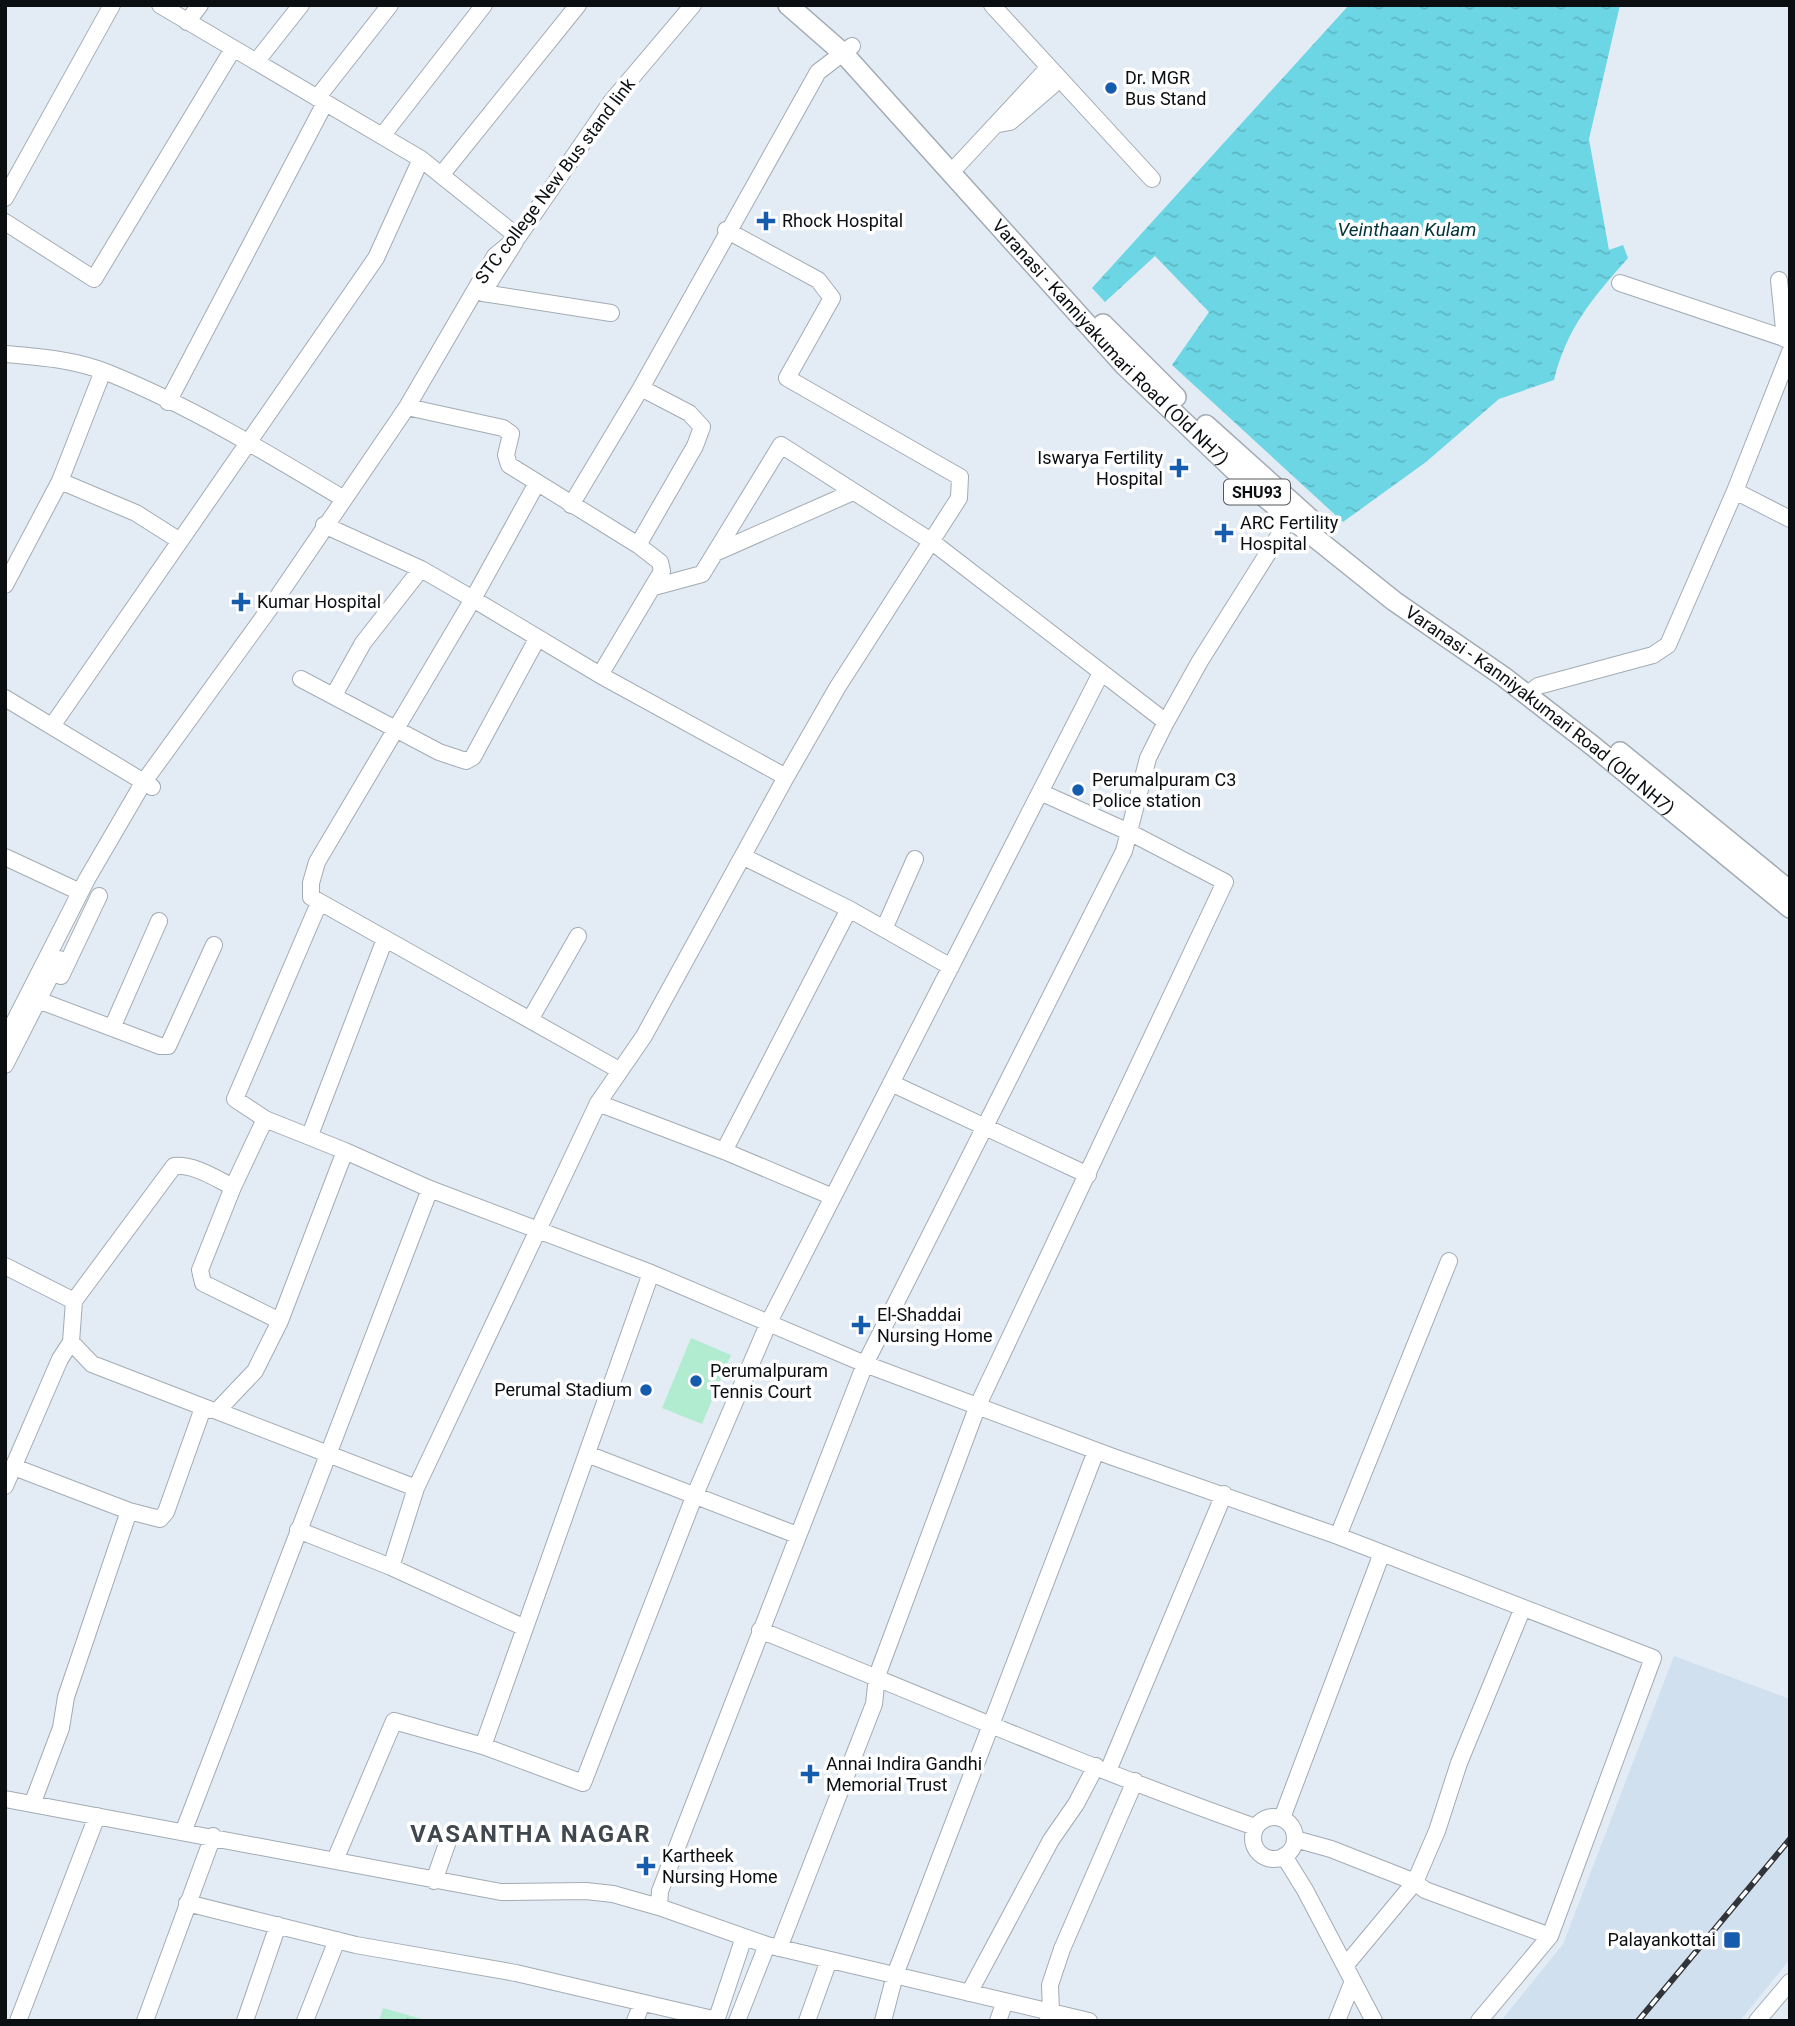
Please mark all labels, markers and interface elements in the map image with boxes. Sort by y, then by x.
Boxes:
place label: Dr. MGR Bus Stand [1125,67,1206,109]
street label: STC college New Bus stand link [470,73,639,288]
marker: Dr. MGR Bus Stand [1103,80,1119,96]
place label: Rhock Hospital [782,210,903,231]
marker: Rhock Hospital [756,211,776,231]
street label: Varanasi - Kanniyakumari Road (Old NH7) [988,215,1233,470]
water label: Veinthaan Kulam [1337,218,1477,241]
place label: Iswarya Fertility Hospital [1037,447,1163,489]
marker: Iswarya Fertility Hospital [1169,458,1189,478]
road number: SHU93 [1224,480,1290,505]
place label: ARC Fertility Hospital [1240,512,1339,554]
marker: ARC Fertility Hospital [1214,523,1234,543]
place label: Kumar Hospital [257,591,381,612]
marker: Kumar Hospital [231,592,251,612]
street label: Varanasi - Kanniyakumari Road (Old NH7) [1401,601,1679,819]
place label: Perumalpuram C3 Police station [1092,769,1236,811]
marker: Perumalpuram C3 Police station [1070,782,1086,798]
place label: El-Shaddai Nursing Home [877,1304,992,1346]
marker: El-Shaddai Nursing Home [851,1315,871,1335]
place label: Perumalpuram Tennis Court [710,1360,828,1402]
marker: Perumalpuram Tennis Court [688,1373,704,1389]
place label: Perumal Stadium [494,1379,632,1400]
marker: Perumal Stadium [638,1382,654,1398]
place label: Annai Indira Gandhi Memorial Trust [826,1753,982,1795]
marker: Annai Indira Gandhi Memorial Trust [800,1764,820,1784]
district label: VASANTHA NAGAR [410,1820,652,1848]
place label: Kartheek Nursing Home [662,1845,777,1887]
marker: Kartheek Nursing Home [636,1856,656,1876]
place label: Palayankottai [1607,1929,1716,1950]
marker: Palayankottai [1722,1930,1742,1950]

